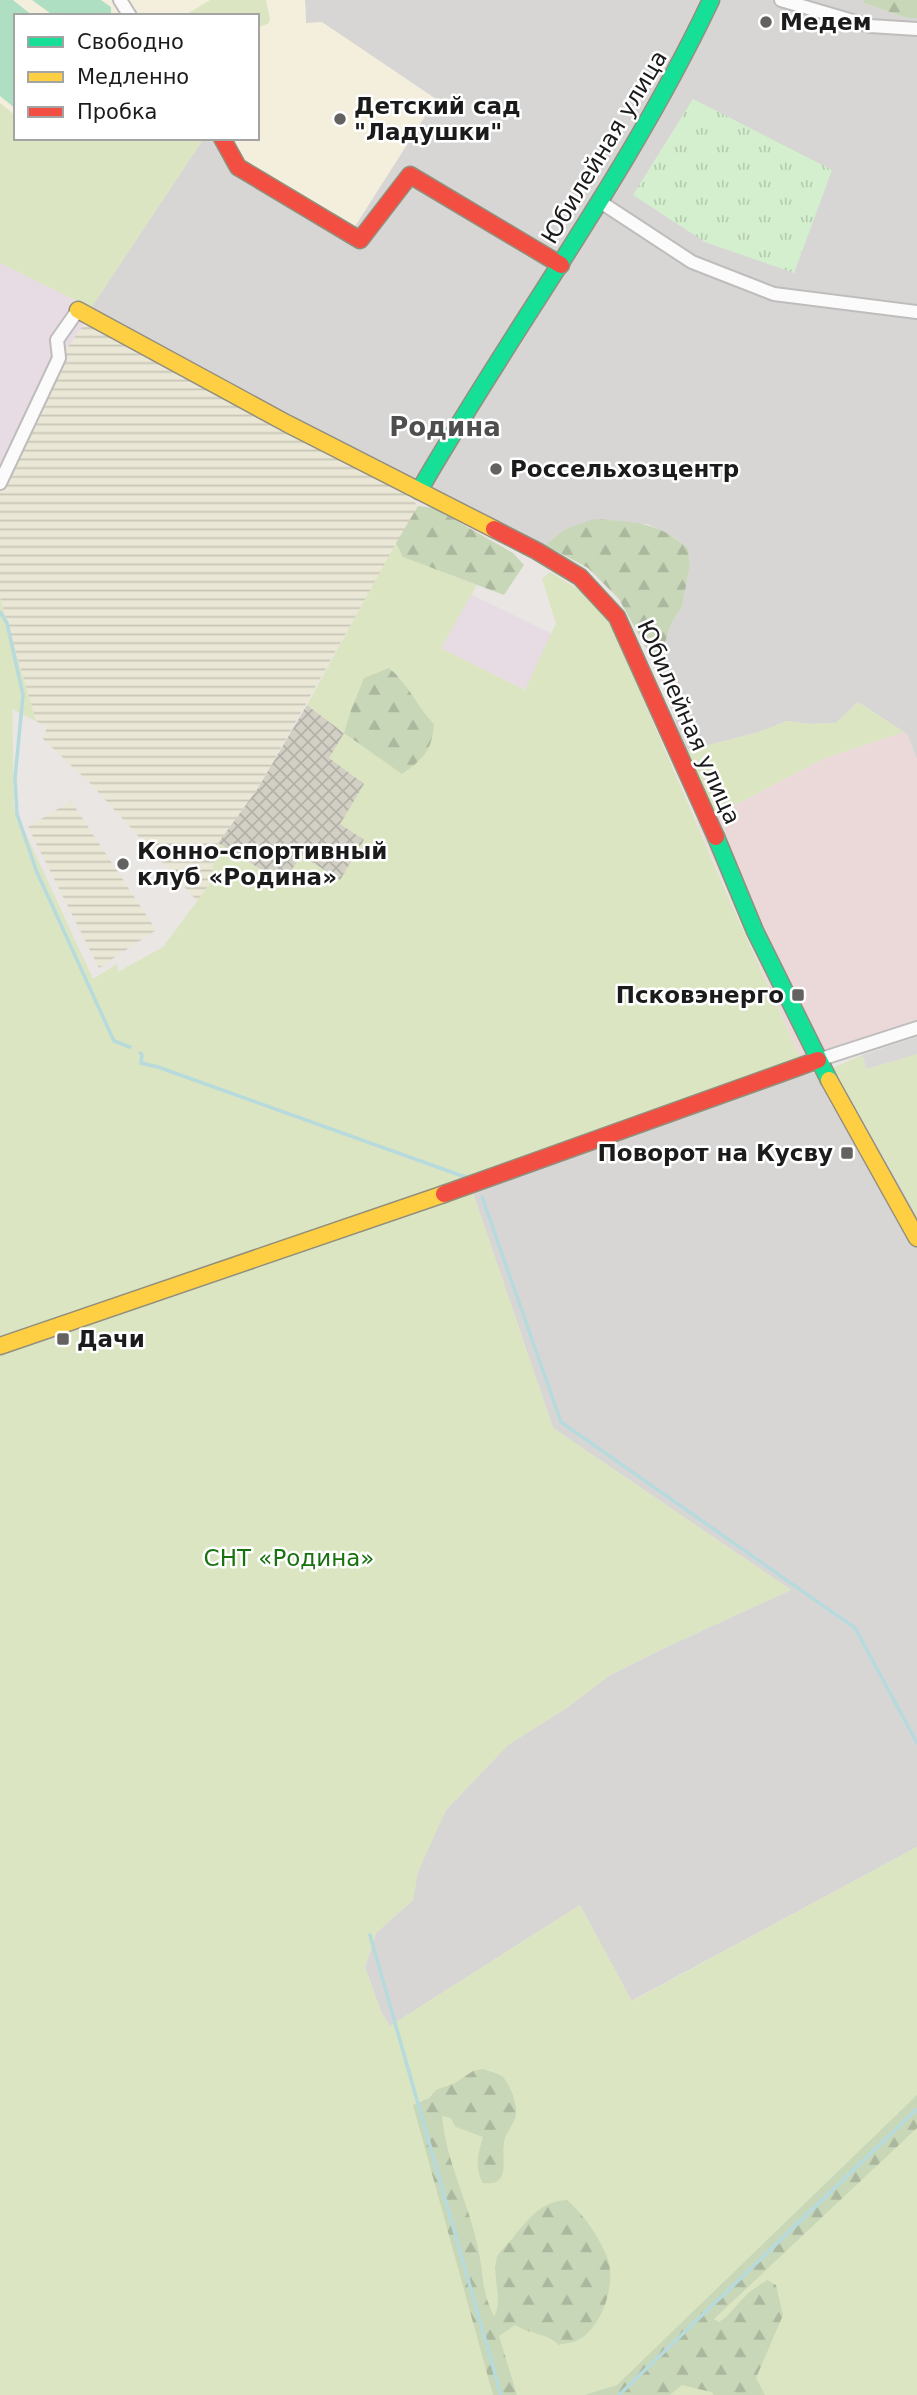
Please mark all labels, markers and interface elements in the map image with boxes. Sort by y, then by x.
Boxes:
place label: Медем [780,9,871,35]
legend [14,14,259,140]
marker: Медем [758,14,774,30]
text: Свободно [77,30,184,54]
street label: Юбилейная улица [536,46,672,248]
text: Медленно [77,65,189,89]
place label: Детский сад "Ладушки" [354,93,521,145]
text: Пробка [77,100,157,124]
marker: Детский сад "Ладушки" [332,111,348,127]
district label: Родина [389,412,501,442]
place label: Россельхозцентр [510,456,739,482]
marker: Россельхозцентр [488,461,504,477]
street label: Юбилейная улица [632,616,746,828]
place label: Конно-спортивный клуб «Родина» [137,838,387,890]
marker: Конно-спортивный клуб «Родина» [115,856,131,872]
place label: Псковэнерго [616,982,784,1008]
marker: Псковэнерго [790,987,806,1003]
place label: Поворот на Кусву [598,1140,833,1166]
marker: Поворот на Кусву [839,1145,855,1161]
place label: Дачи [77,1326,145,1352]
marker: Дачи [55,1331,71,1347]
park label: СНТ «Родина» [204,1545,374,1571]

